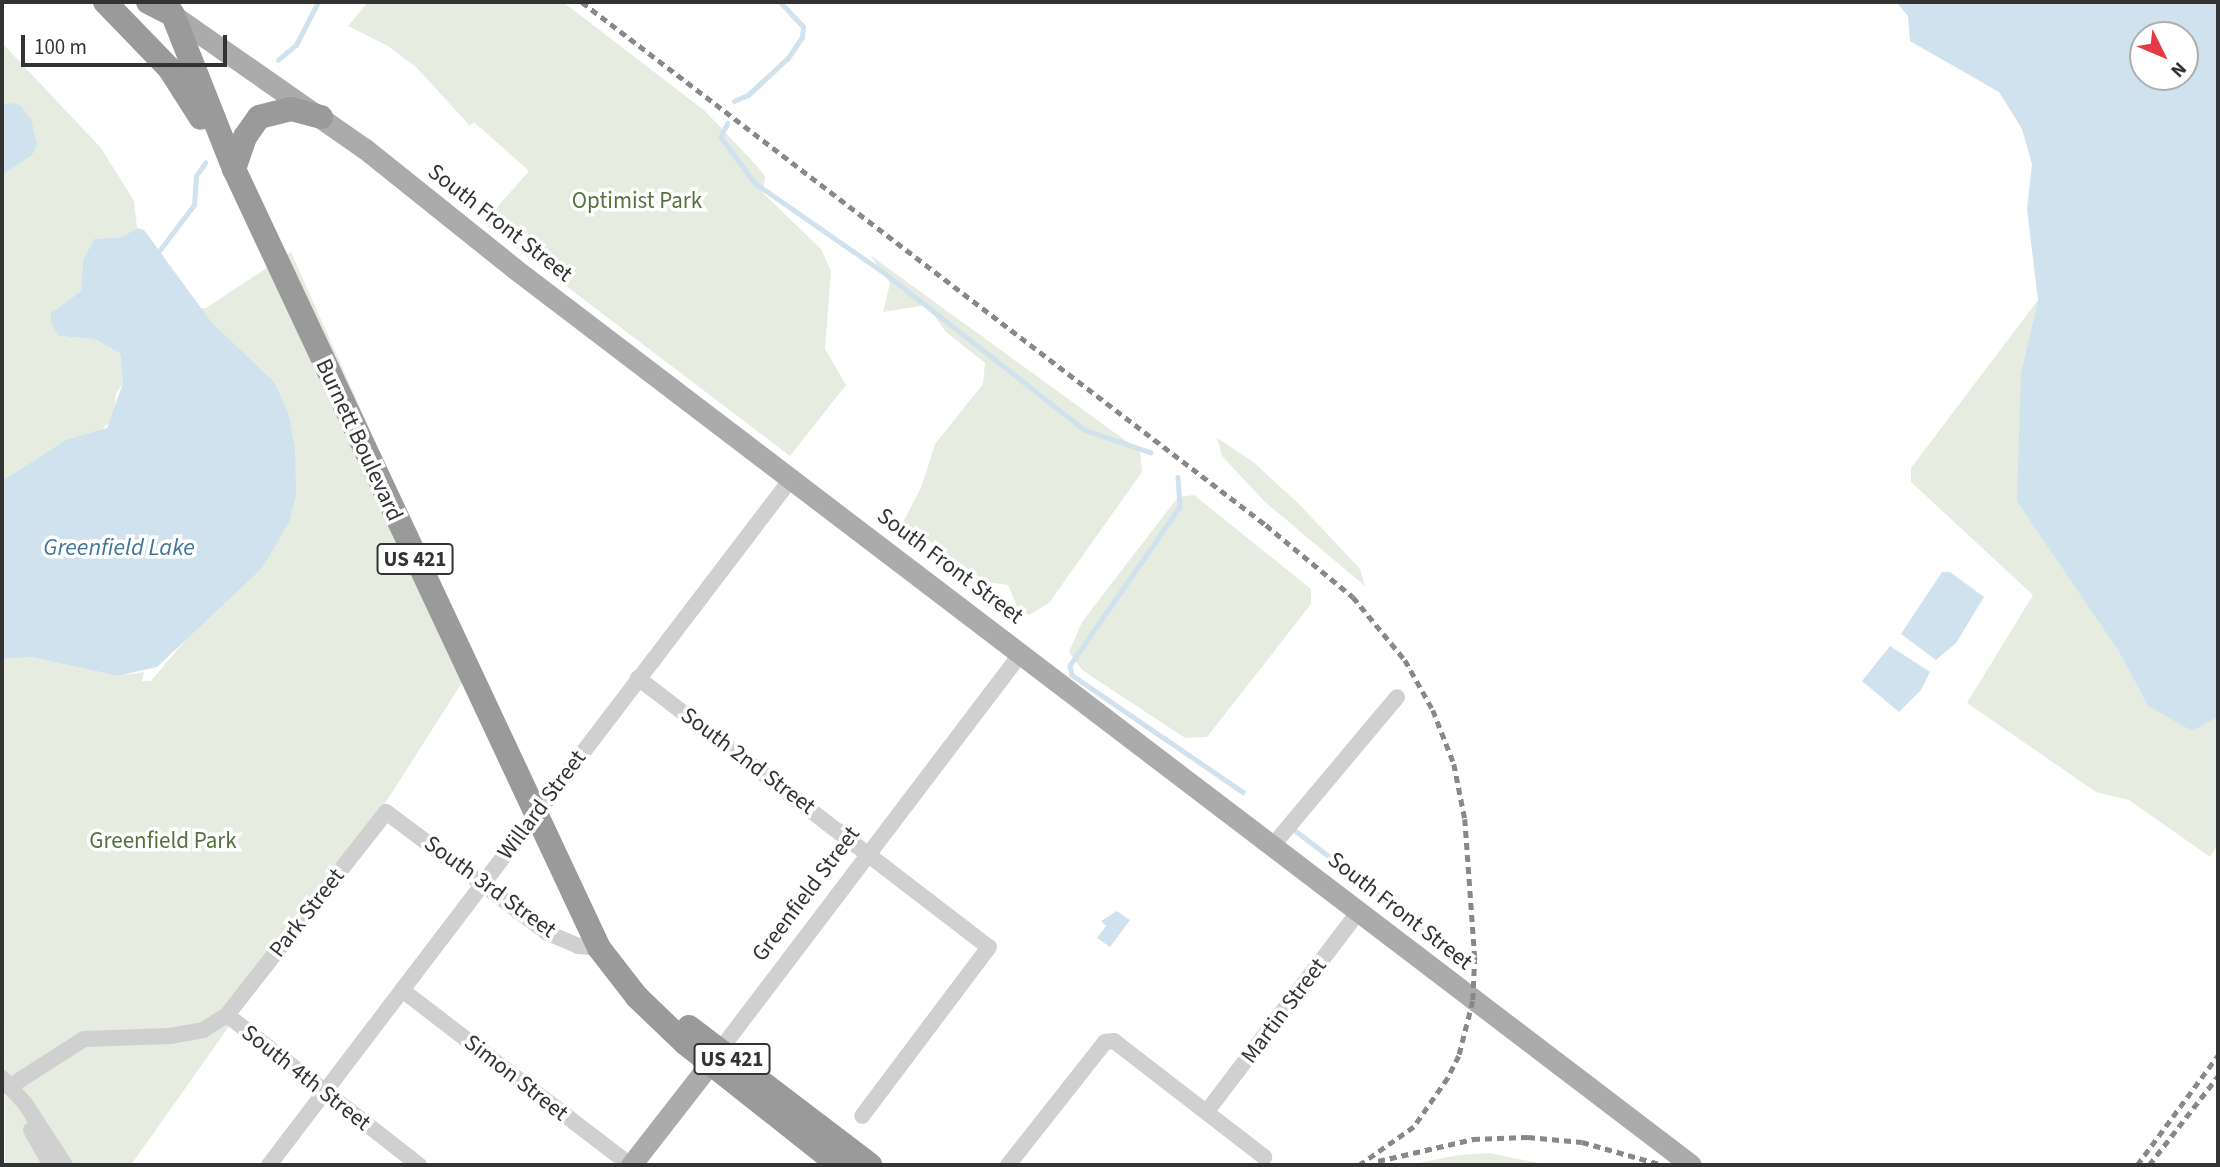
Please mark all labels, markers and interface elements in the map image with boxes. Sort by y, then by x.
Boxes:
scale bar [24,21,231,65]
north arrow [2129,21,2199,91]
text: 100 m [34,32,87,62]
text: N [2164,55,2192,83]
street label: South Front Street [422,158,578,288]
park label: Optimist Park [572,187,702,215]
street label: Burnett Boulevard [309,355,409,525]
street label: South Front Street [871,502,1029,630]
water label: Greenfield Lake [43,534,195,562]
road number: US 421 [376,542,453,576]
street label: South 2nd Street [675,701,821,821]
street label: Willard Street [492,745,592,865]
street label: Greenfield Street [746,821,866,967]
park label: Greenfield Park [89,827,237,855]
street label: South 3rd Street [419,830,561,944]
street label: South Front Street [1322,846,1478,976]
street label: Park Street [264,863,350,963]
street label: Martin Street [1236,953,1332,1069]
street label: South 4th Street [236,1019,376,1137]
street label: Simon Street [459,1029,573,1127]
road number: US 421 [694,1042,770,1076]

